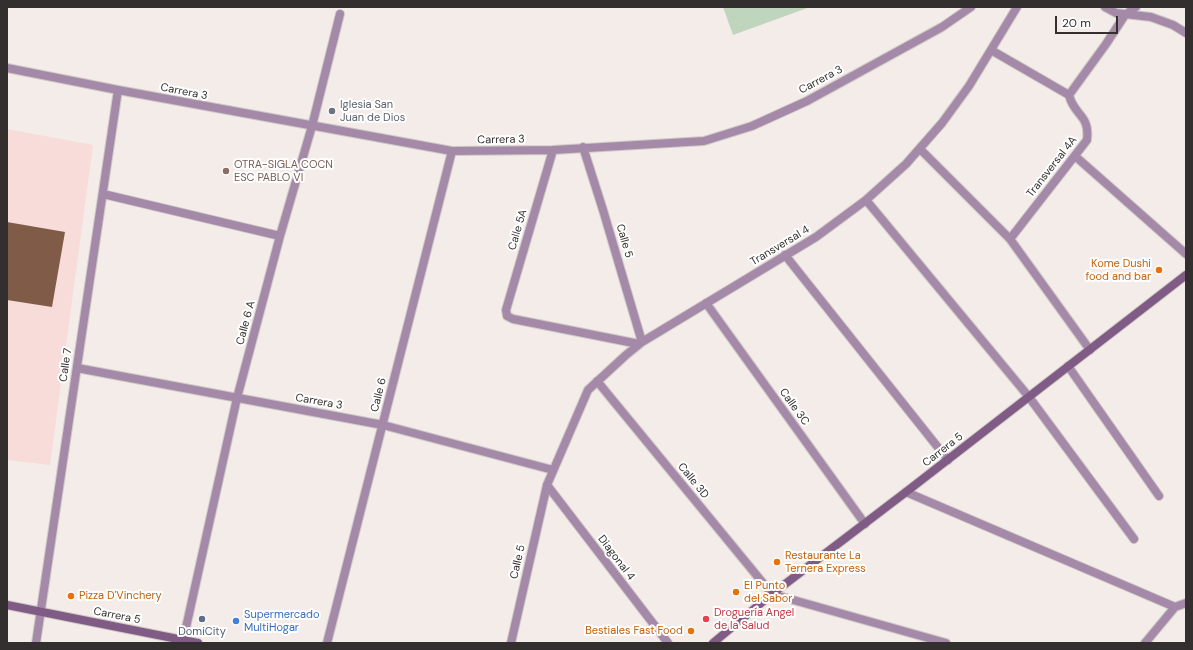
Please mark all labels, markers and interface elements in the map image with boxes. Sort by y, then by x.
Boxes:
scale bar [1057,8,1120,34]
text: 20 m [1062,15,1091,31]
street label: Carrera 3 [797,63,845,97]
street label: Carrera 3 [159,81,209,103]
place label: Iglesia San Juan de Dios [340,98,405,124]
marker: Iglesia San Juan de Dios [327,106,337,116]
street label: Carrera 3 [477,133,525,147]
street label: Transversal 4A [1024,134,1080,200]
place label: OTRA-SIGLA COCN ESC PABLO VI [234,158,333,184]
marker: OTRA-SIGLA COCN ESC PABLO VI [221,166,231,176]
street label: Calle 5A [506,208,530,252]
street label: Calle 5 [613,223,635,259]
street label: Transversal 4 [748,223,812,269]
place label: Kome Dushi food and bar [1086,257,1151,283]
marker: Kome Dushi food and bar [1154,265,1164,275]
street label: Calle 6 A [234,300,258,346]
street label: Calle 7 [57,347,75,383]
street label: Calle 6 [368,376,390,414]
street label: Calle 3C [776,386,812,428]
street label: Carrera 3 [294,391,344,413]
street label: Carrera 5 [920,430,966,470]
street label: Calle 3D [675,461,711,501]
street label: Diagonal 4 [595,533,637,583]
street label: Calle 5 [508,544,528,580]
place label: Restaurante La Ternera Express [785,549,866,575]
marker: Restaurante La Ternera Express [772,557,782,567]
place label: El Punto del Sabor [744,579,792,605]
marker: El Punto del Sabor [731,587,741,597]
place label: Pizza D'Vinchery [79,589,162,603]
marker: Pizza D'Vinchery [66,591,76,601]
street label: Carrera 5 [92,605,142,627]
place label: Droguería Angel de la Salud [714,606,794,632]
place label: Supermercado MultiHogar [244,608,319,634]
marker: DomiCity [197,614,207,624]
marker: Droguería Angel de la Salud [701,614,711,624]
marker: Supermercado MultiHogar [231,616,241,626]
place label: Bestiales Fast Food [585,624,683,638]
place label: DomiCity [178,625,226,639]
marker: Bestiales Fast Food [686,626,696,636]

